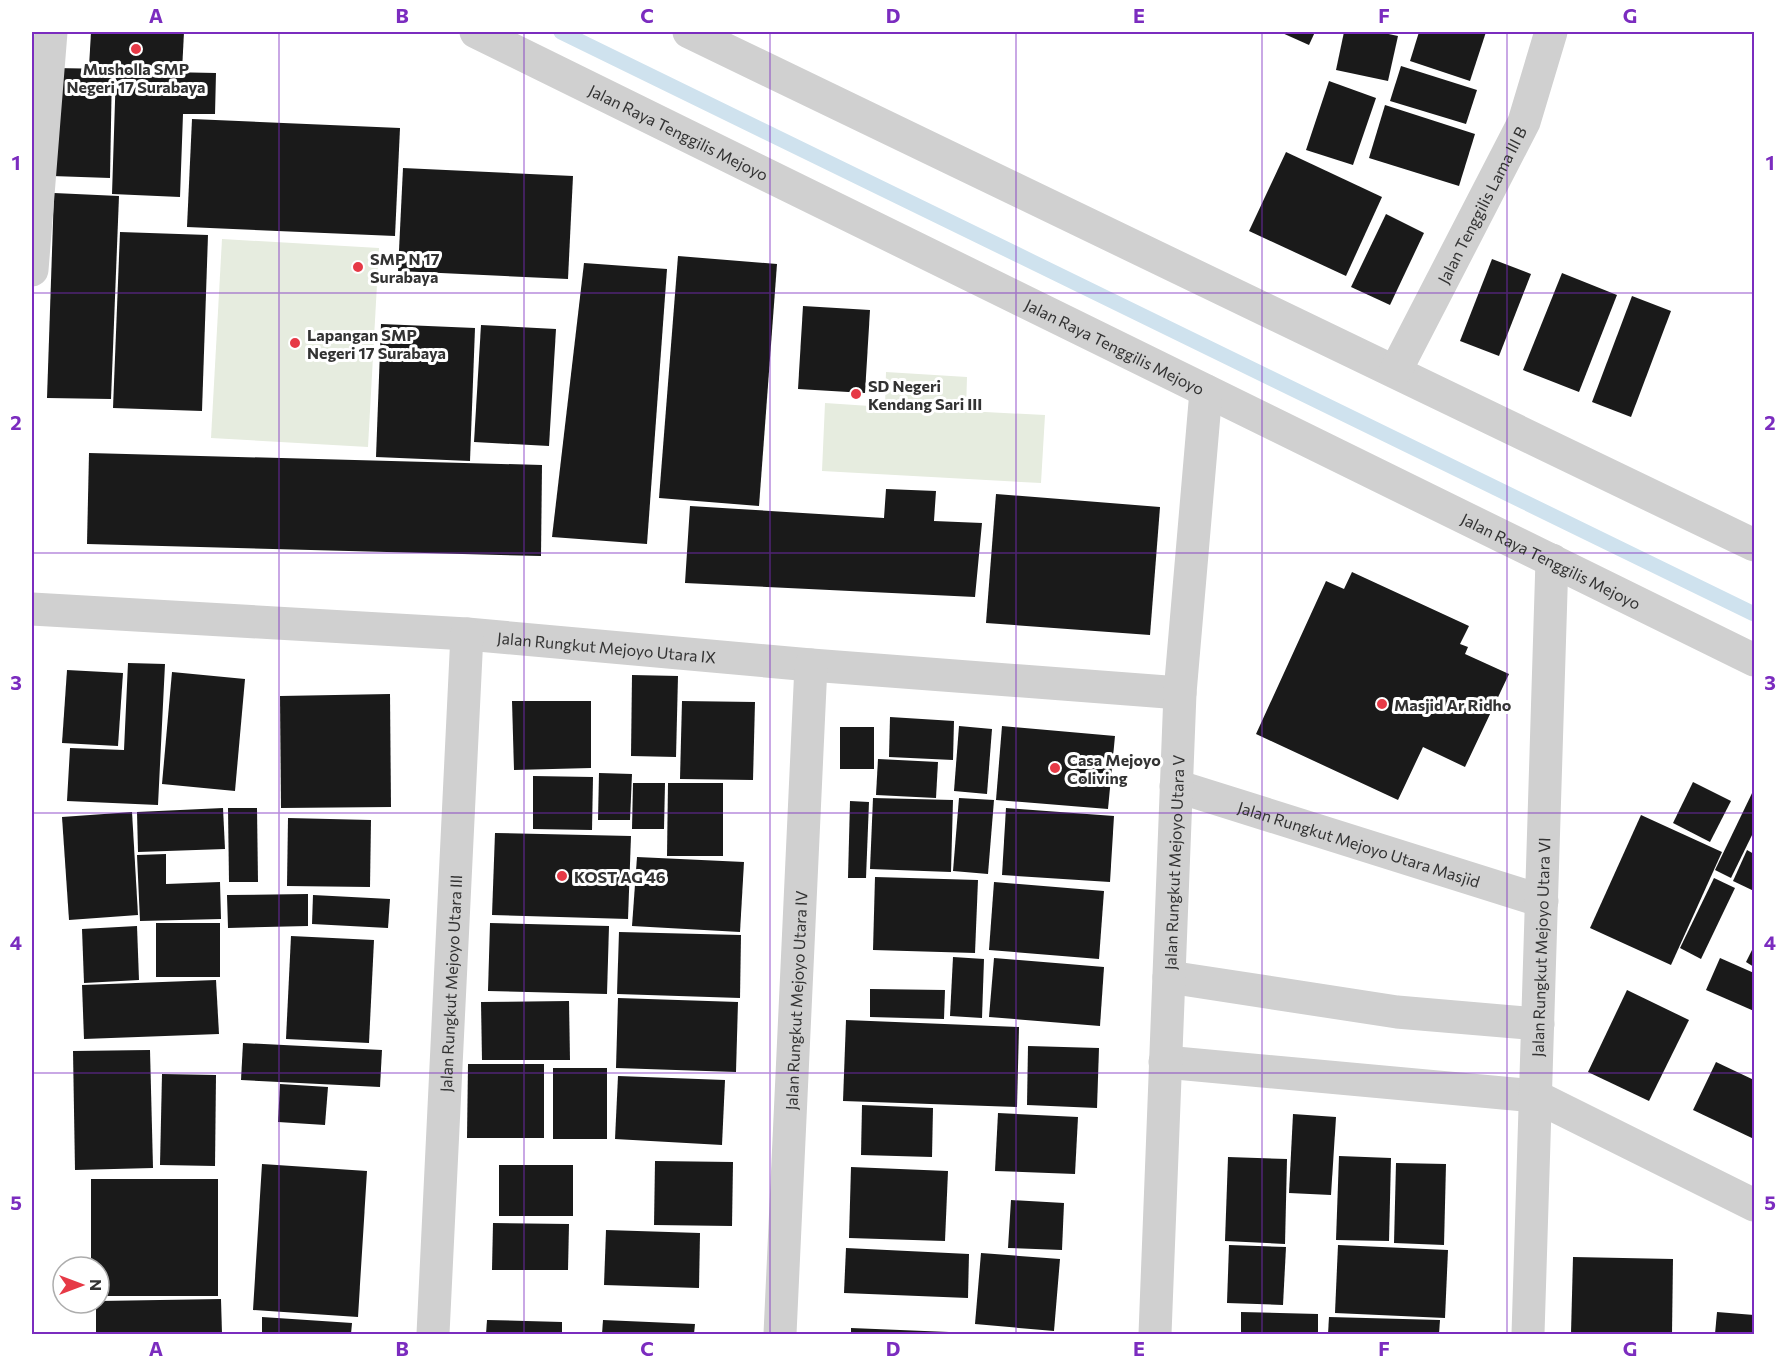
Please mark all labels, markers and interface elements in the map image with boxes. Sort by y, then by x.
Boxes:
text: A [149,3,163,27]
text: B [395,3,409,27]
text: C [640,3,654,27]
text: D [886,3,900,27]
text: E [1133,3,1145,27]
text: F [1378,3,1390,27]
text: G [1623,3,1637,27]
marker: Musholla SMP Negeri 17 Surabaya [129,42,143,56]
place label: Musholla SMP Negeri 17 Surabaya [66,59,206,96]
street label: Jalan Raya Tenggilis Mejoyo [586,80,772,184]
street label: Jalan Tenggilis Lama III B [1433,123,1530,287]
text: 1 [11,150,21,174]
text: 1 [1765,150,1775,174]
place label: SMP N 17 Surabaya [370,249,440,286]
marker: SMP N 17 Surabaya [351,260,365,274]
street label: Jalan Raya Tenggilis Mejoyo [1022,294,1208,398]
place label: Lapangan SMP Negeri 17 Surabaya [307,325,446,362]
marker: Lapangan SMP Negeri 17 Surabaya [288,336,302,350]
place label: SD Negeri Kendang Sari III [868,376,982,413]
marker: SD Negeri Kendang Sari III [849,387,863,401]
text: 2 [10,410,22,434]
text: 2 [1764,410,1776,434]
street label: Jalan Raya Tenggilis Mejoyo [1458,508,1644,612]
street label: Jalan Rungkut Mejoyo Utara IX [496,627,717,666]
text: 3 [10,670,22,694]
text: 3 [1764,670,1776,694]
place label: Masjid Ar Ridho [1394,695,1512,714]
marker: Masjid Ar Ridho [1375,697,1389,711]
place label: Casa Mejoyo Coliving [1067,750,1161,787]
street label: Jalan Rungkut Mejoyo Utara V [1160,754,1187,970]
marker: Casa Mejoyo Coliving [1048,761,1062,775]
street label: Jalan Rungkut Mejoyo Utara Masjid [1236,797,1483,891]
street label: Jalan Rungkut Mejoyo Utara VI [1527,837,1553,1057]
place label: KOST AG 46 [574,867,666,886]
marker: KOST AG 46 [555,869,569,883]
street label: Jalan Rungkut Mejoyo Utara III [435,874,465,1093]
street label: Jalan Rungkut Mejoyo Utara IV [781,890,810,1111]
text: 4 [10,930,22,954]
text: 4 [1764,930,1776,954]
text: 5 [10,1190,22,1214]
text: 5 [1764,1190,1776,1214]
north arrow [51,1255,111,1315]
text: N [87,1279,106,1291]
text: A [149,1336,163,1360]
text: B [395,1336,409,1360]
text: C [640,1336,654,1360]
text: D [886,1336,900,1360]
text: E [1133,1336,1145,1360]
text: F [1378,1336,1390,1360]
text: G [1623,1336,1637,1360]

